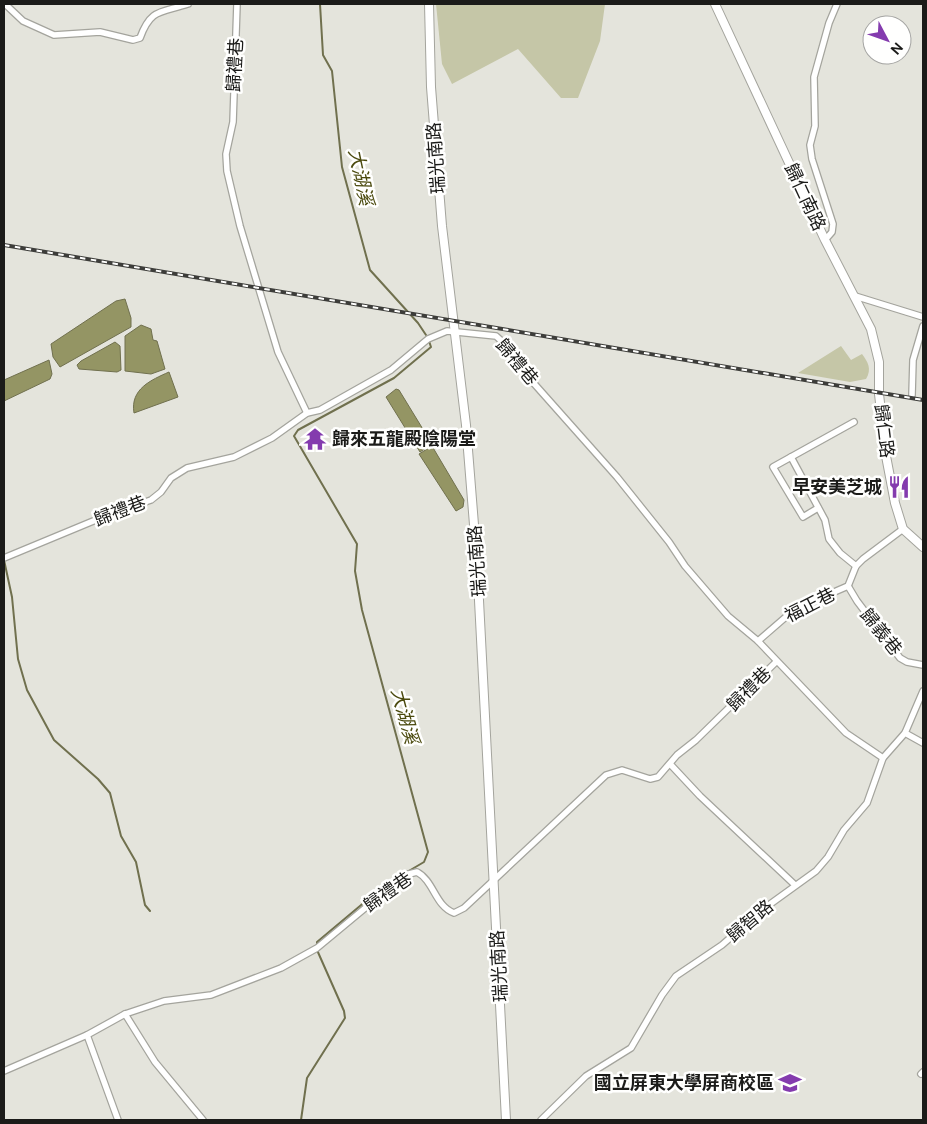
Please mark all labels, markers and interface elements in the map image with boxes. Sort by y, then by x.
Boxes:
north arrow [862,15,912,65]
street label: 歸禮巷 [222,37,248,93]
text: N [887,39,907,58]
street label: 瑞光南路 [422,121,450,195]
water label: 大湖溪 [343,147,380,210]
street label: 歸仁南路 [779,159,831,235]
street label: 歸禮巷 [490,334,544,390]
street label: 歸仁路 [869,403,899,459]
temple icon: 歸來五龍殿陰陽堂 [302,426,328,452]
place label: 歸來五龍殿陰陽堂 [332,427,476,451]
restaurant icon: 早安美芝城 [886,474,912,500]
place label: 早安美芝城 [792,475,882,499]
street label: 歸禮巷 [90,490,150,532]
street label: 瑞光南路 [463,524,491,598]
street label: 福正巷 [780,582,840,628]
street label: 歸義巷 [855,603,907,661]
street label: 歸禮巷 [721,661,777,717]
water label: 大湖溪 [386,685,425,750]
street label: 歸禮巷 [359,867,417,917]
street label: 歸智路 [722,894,778,948]
street label: 瑞光南路 [485,929,513,1003]
school or university icon: 國立屏東大學屏商校區 [777,1070,803,1096]
place label: 國立屏東大學屏商校區 [594,1071,774,1095]

